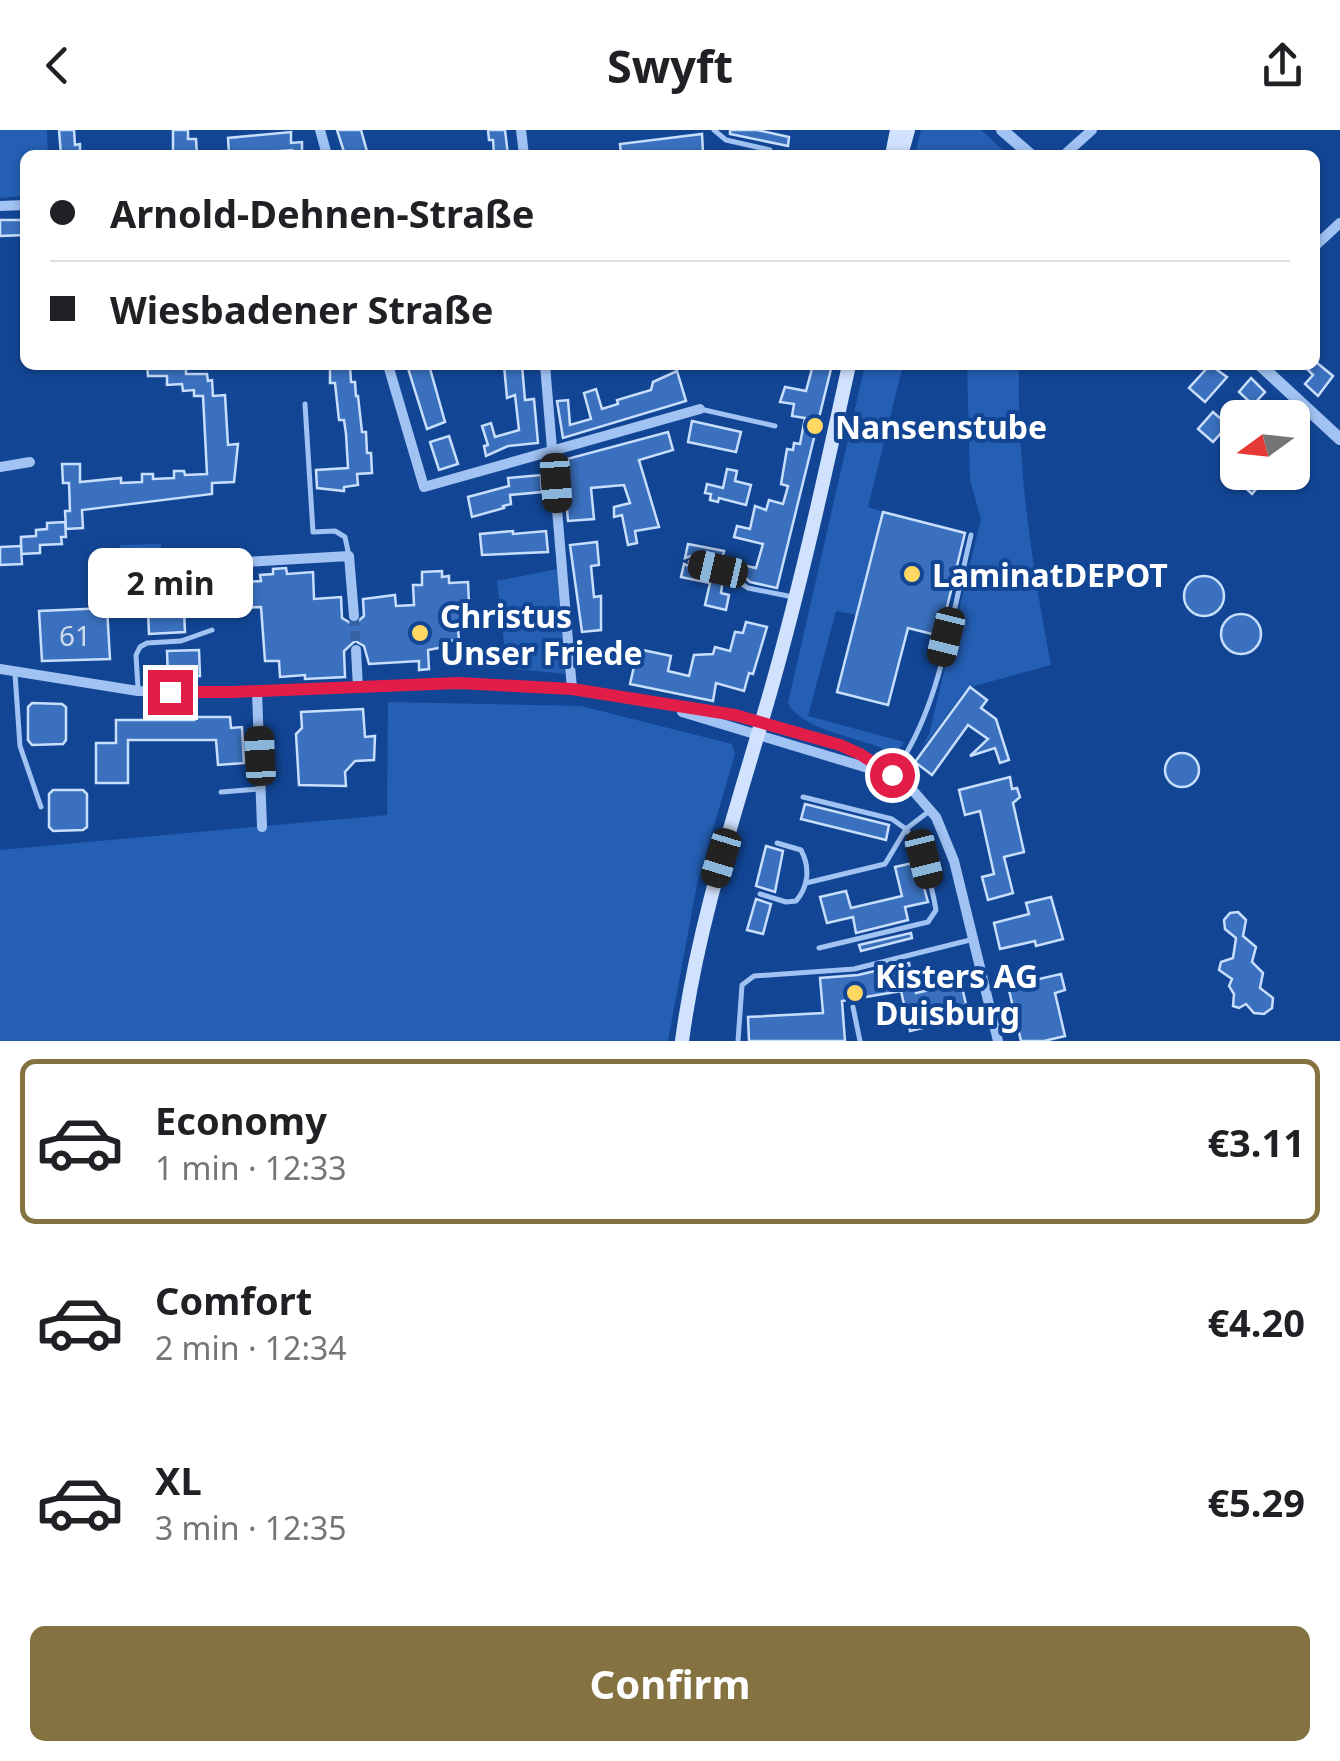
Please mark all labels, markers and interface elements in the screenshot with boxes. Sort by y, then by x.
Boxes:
text: Swyft [607,35,733,96]
icon: back [30,38,85,93]
icon: share [1255,38,1310,93]
text: Arnold-Dehnen-Straße [110,187,535,239]
text: Wiesbadener Straße [110,283,493,335]
north arrow [1220,400,1310,490]
map controls [1220,400,1310,490]
place label: Nansenstube [835,405,1047,448]
marker: Nansenstube [804,415,826,437]
car [539,452,573,514]
callout: 2 min [88,547,252,617]
car [685,548,751,590]
place label: LaminatDEPOT [932,553,1168,596]
text: 2 min [126,561,215,604]
marker: LaminatDEPOT [901,563,923,585]
place label: Christus Unser Friede [440,594,643,674]
car [924,604,968,670]
house number: 61 [59,616,91,654]
marker: Christus Unser Friede [409,622,431,644]
route end [148,670,193,715]
car [243,725,277,787]
route start [870,753,915,798]
car [698,825,744,891]
car [902,826,946,892]
place label: Kisters AG Duisburg [875,954,1038,1034]
marker: Kisters AG Duisburg [844,982,866,1004]
text: Economy [155,1094,327,1146]
icon: car [35,1097,125,1187]
text: €3.11 [1207,1116,1305,1168]
text: 1 min · 12:33 [155,1146,347,1189]
text: Comfort [155,1274,312,1326]
icon: car [35,1277,125,1367]
text: €4.20 [1207,1296,1305,1348]
text: 2 min · 12:34 [155,1326,347,1369]
text: XL [155,1454,202,1506]
icon: car [35,1457,125,1547]
text: €5.29 [1207,1476,1305,1528]
text: 3 min · 12:35 [155,1506,347,1549]
button: Confirm [30,1626,1310,1741]

